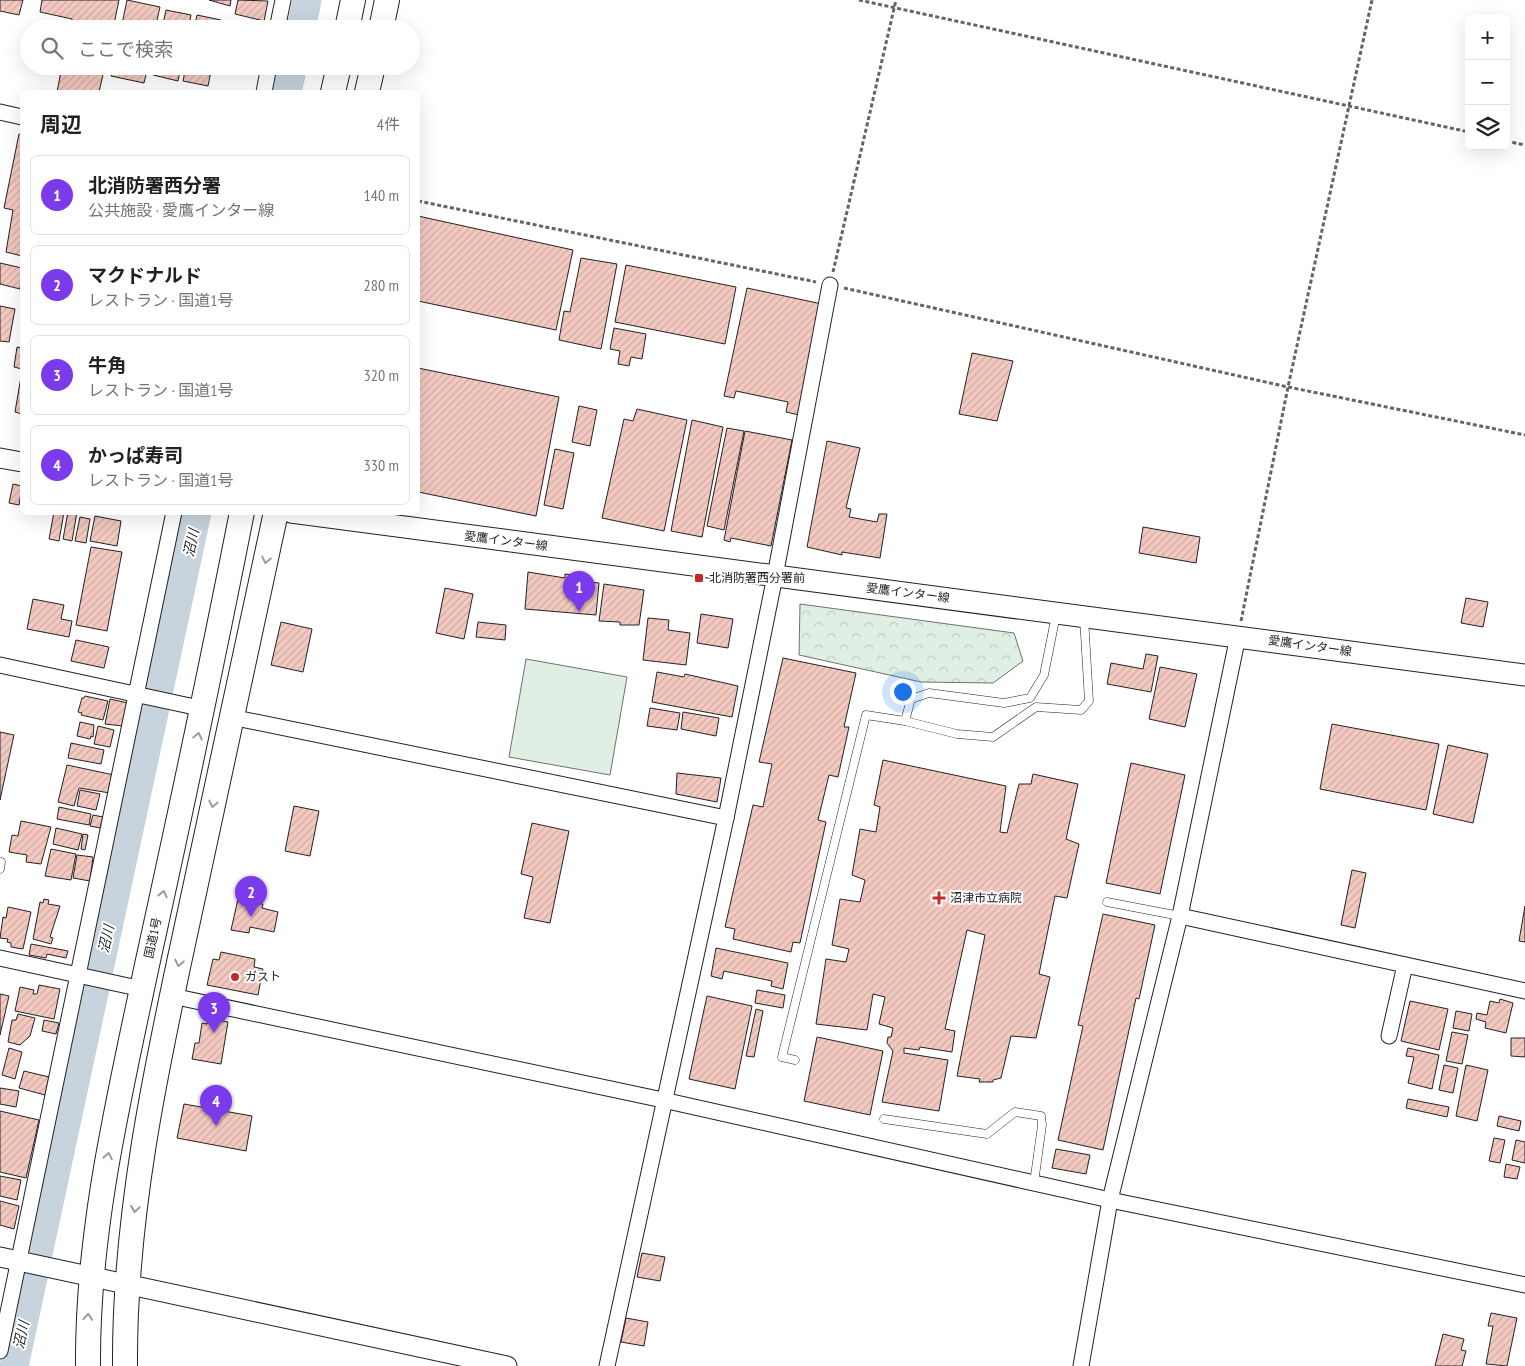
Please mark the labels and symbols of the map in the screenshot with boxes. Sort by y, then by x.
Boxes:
water label: 沼川 [179,525,203,559]
street label: 愛鷹インター線 [463,528,549,553]
one-way arrow [261,556,272,565]
place label: 北消防署西分署前 [709,570,805,585]
pin: 1 [563,571,595,612]
marker: 北消防署西分署前 [693,572,705,584]
street label: 愛鷹インター線 [865,580,951,605]
street label: 愛鷹インター線 [1267,632,1353,659]
your location [890,679,916,705]
one-way arrow [192,731,203,740]
one-way arrow [208,800,218,809]
pin: 2 [235,876,267,917]
one-way arrow [157,890,167,899]
place label: 沼津市立病院 [950,890,1022,905]
marker: 沼津市立病院 [932,891,946,905]
street label: 国道1号 [141,916,164,960]
water label: 沼川 [94,921,118,955]
one-way arrow [174,959,185,968]
place label: ガスト [245,969,281,984]
marker: ガスト [229,971,241,983]
pin: 3 [198,992,230,1033]
pin: 4 [200,1085,232,1126]
one-way arrow [102,1152,113,1161]
one-way arrow [130,1205,140,1214]
one-way arrow [82,1313,93,1321]
water label: 沼川 [9,1317,33,1351]

